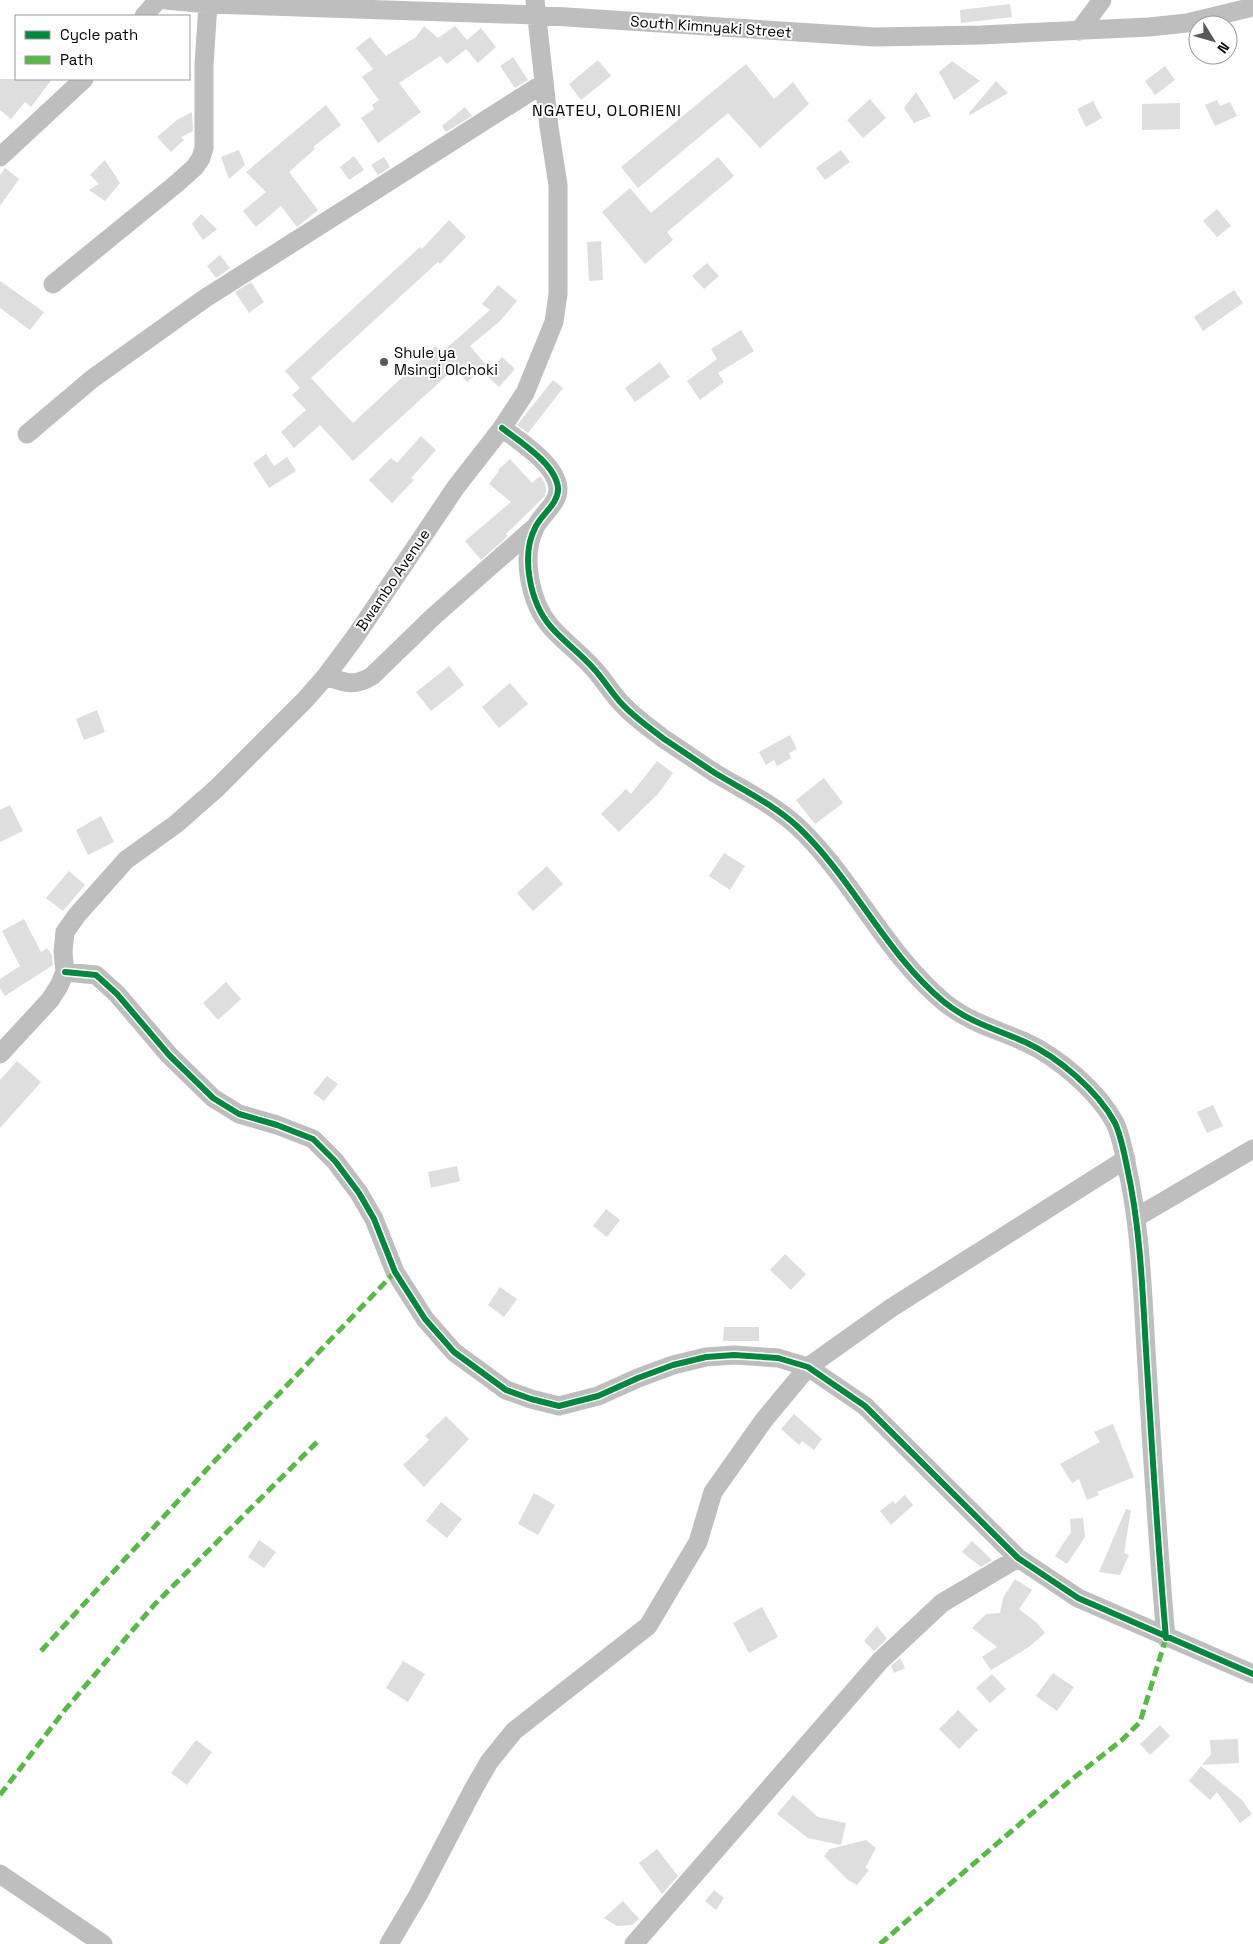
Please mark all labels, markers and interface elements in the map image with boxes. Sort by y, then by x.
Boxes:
street label: South Kimnyaki Street [630,11,792,42]
legend [15,15,190,80]
north arrow [1188,15,1238,65]
text: Cycle path [60,25,138,44]
text: N [1213,39,1233,57]
text: Path [60,50,93,69]
district label: NGATEU, OLORIENI [532,100,682,121]
place label: Shule ya Msingi Olchoki [394,343,498,379]
marker: Shule ya Msingi Olchoki [378,356,390,368]
street label: Bwambo Avenue [351,525,434,634]

